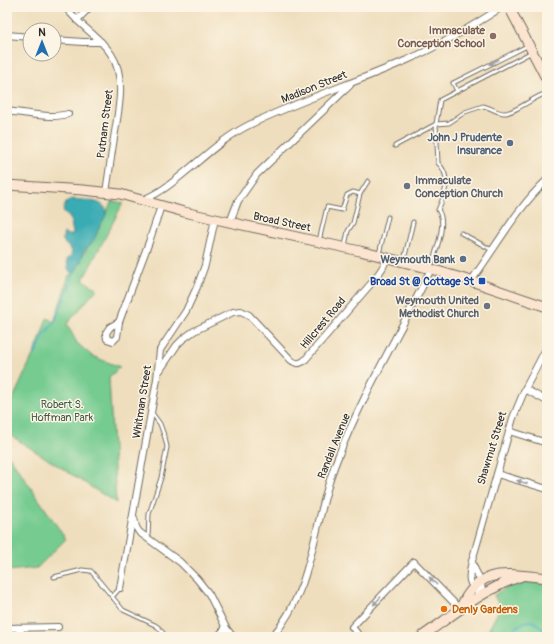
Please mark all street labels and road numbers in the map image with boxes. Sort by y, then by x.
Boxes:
street label: Madison Street [279,68,349,106]
street label: Putnam Street [94,88,116,159]
street label: Broad Street [252,210,313,235]
street label: Hillcrest Road [298,295,348,351]
street label: Whitman Street [130,364,154,440]
street label: Shawmut Street [475,409,509,486]
street label: Randall Avenue [315,411,353,481]

